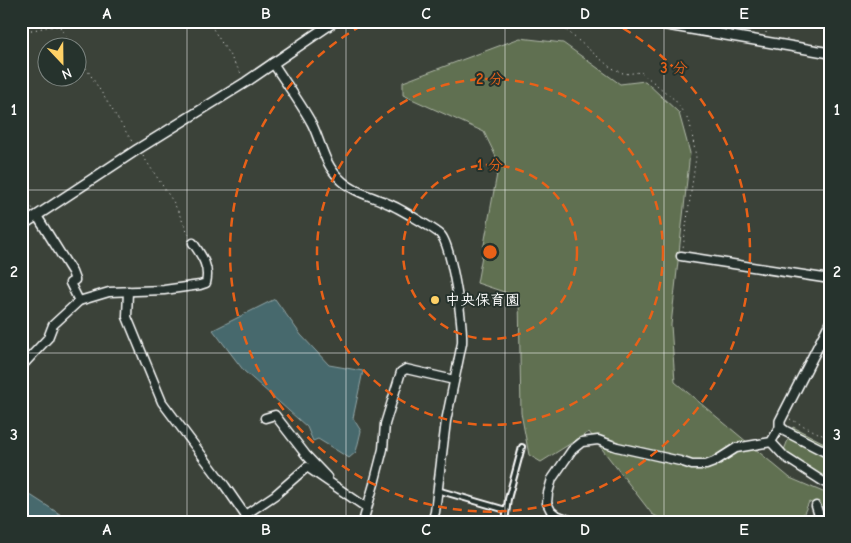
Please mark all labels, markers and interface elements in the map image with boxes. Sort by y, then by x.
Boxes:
text: A [103,5,112,23]
text: B [261,5,271,23]
text: C [421,5,431,23]
text: D [580,5,590,23]
text: E [739,5,749,23]
north arrow [38,38,88,88]
text: 3 分 [660,59,688,77]
text: N [59,64,74,83]
text: 2 分 [476,70,504,88]
text: 1 [11,101,17,119]
text: 1 [834,101,840,119]
text: 1 分 [477,156,503,174]
centre of rings [481,243,499,261]
text: 2 [10,263,18,281]
text: 2 [833,263,841,281]
place label: 中央保育園 [445,291,520,309]
marker: 中央保育園 [429,294,441,306]
text: 3 [10,426,18,444]
text: 3 [833,426,841,444]
text: A [103,521,112,539]
text: B [261,521,271,539]
text: C [421,521,431,539]
text: D [580,521,590,539]
text: E [739,521,749,539]

